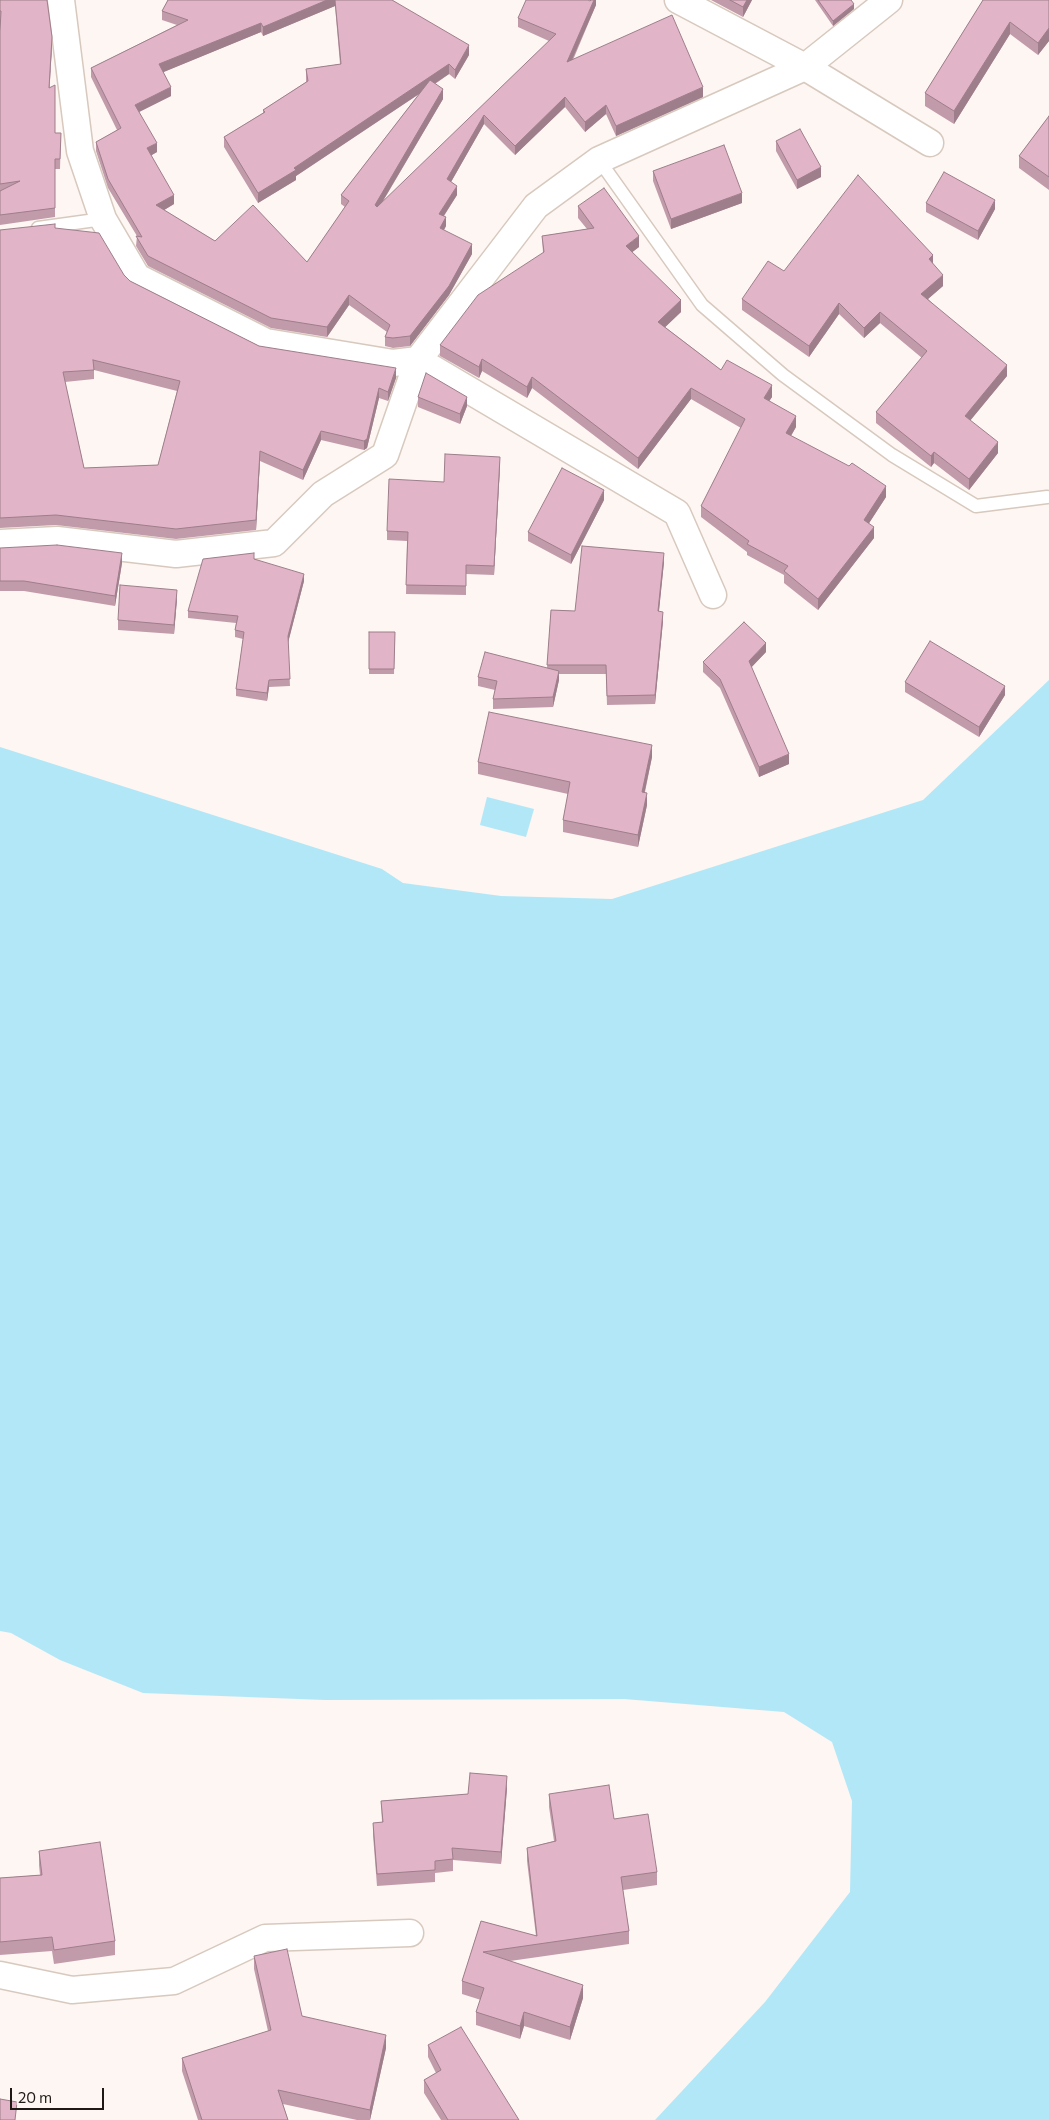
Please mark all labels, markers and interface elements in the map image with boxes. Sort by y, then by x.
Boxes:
scale bar [12,2078,106,2110]
text: 20 m [18,2088,52,2106]

